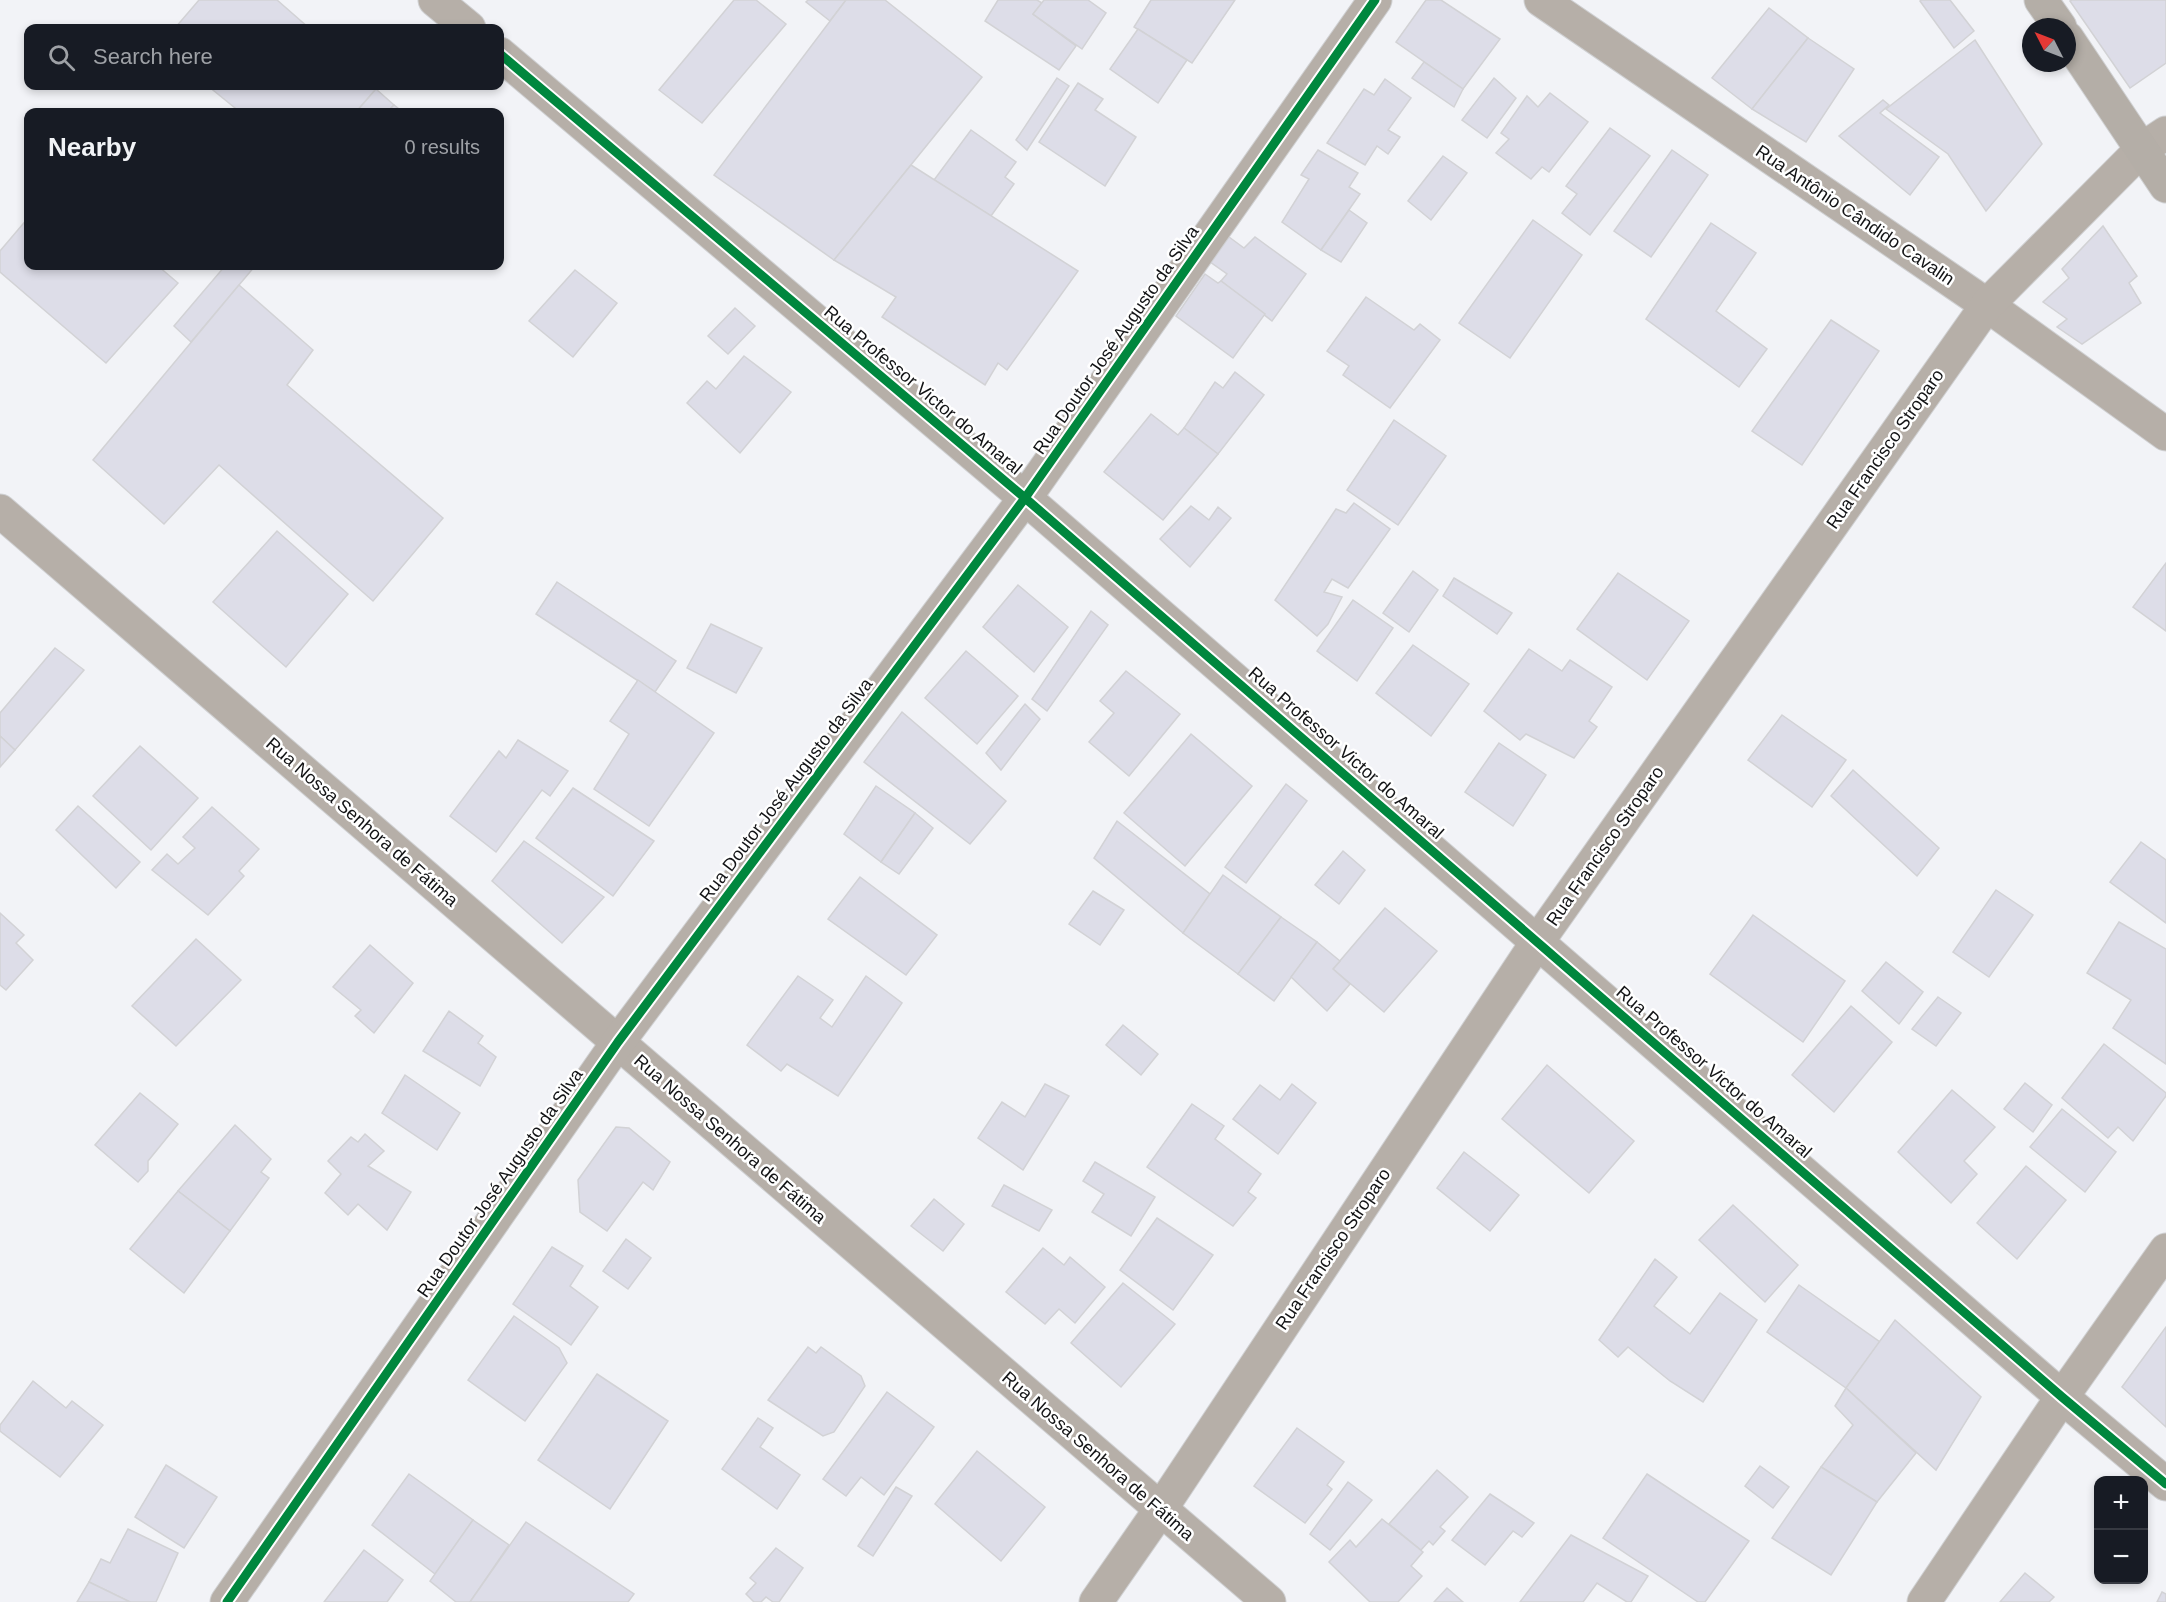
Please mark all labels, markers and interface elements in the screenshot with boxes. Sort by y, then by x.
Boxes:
north arrow [2022,18,2076,72]
search box [24,24,504,90]
icon: search [45,41,78,74]
text: Search here [93,44,213,69]
text: Nearby [48,132,136,162]
text: 0 results [404,136,480,158]
street label: Rua Antônio Cândido Cavalin [1752,141,1958,289]
street label: Rua Doutor José Augusto da Silva [1029,221,1203,458]
street label: Rua Professor Victor do Amaral [820,301,1026,479]
street label: Rua Francisco Stroparo [1822,365,1948,533]
street label: Rua Professor Victor do Amaral [1244,663,1448,843]
street label: Rua Doutor José Augusto da Silva [696,674,877,905]
street label: Rua Nossa Senhora de Fátima [262,733,463,911]
street label: Rua Francisco Stroparo [1542,762,1668,930]
street label: Rua Professor Victor do Amaral [1612,982,1816,1162]
street label: Rua Nossa Senhora de Fátima [630,1050,831,1228]
street label: Rua Doutor José Augusto da Silva [413,1064,587,1301]
street label: Rua Francisco Stroparo [1272,1165,1394,1333]
street label: Rua Nossa Senhora de Fátima [998,1367,1199,1545]
map controls [2094,1476,2148,1584]
button: + [2094,1476,2148,1530]
button: − [2094,1530,2148,1584]

